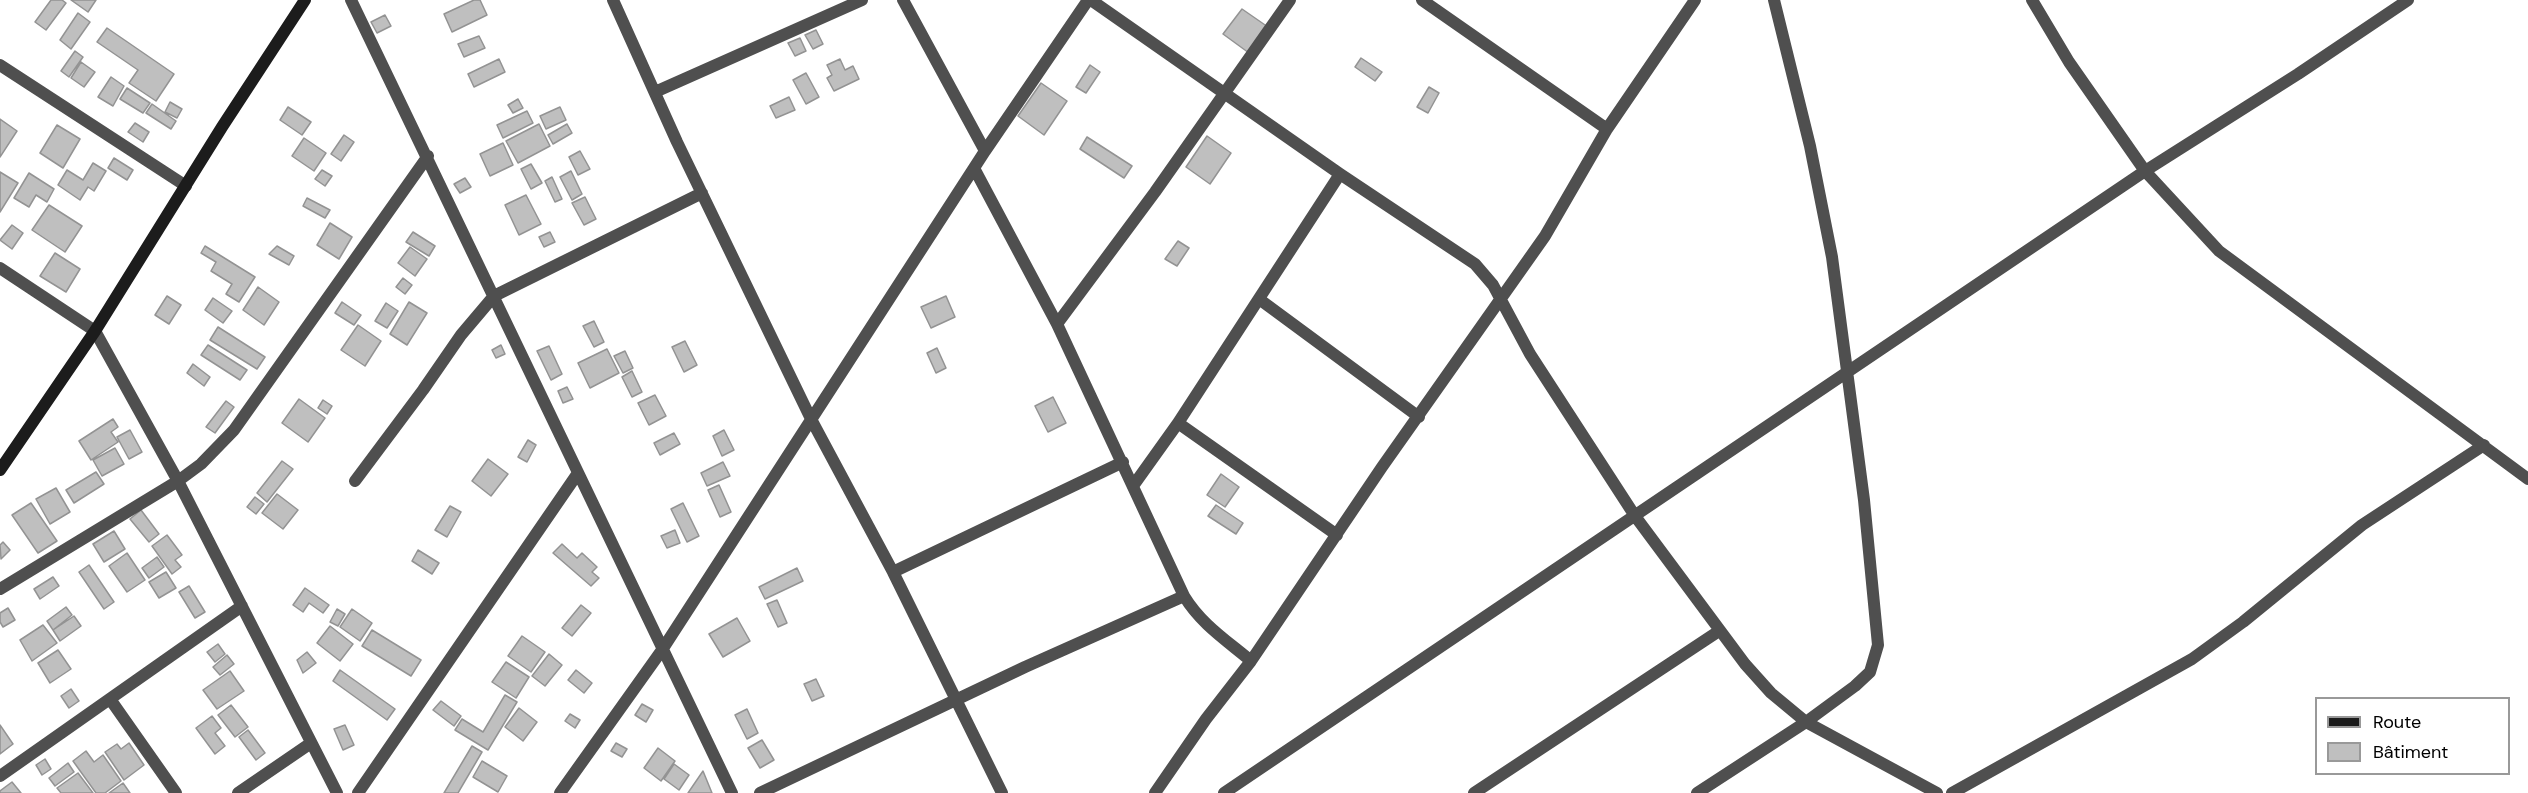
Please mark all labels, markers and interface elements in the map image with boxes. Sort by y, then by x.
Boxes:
legend [2315,697,2510,775]
text: Route [2373,710,2421,734]
text: Bâtiment [2373,740,2448,764]

